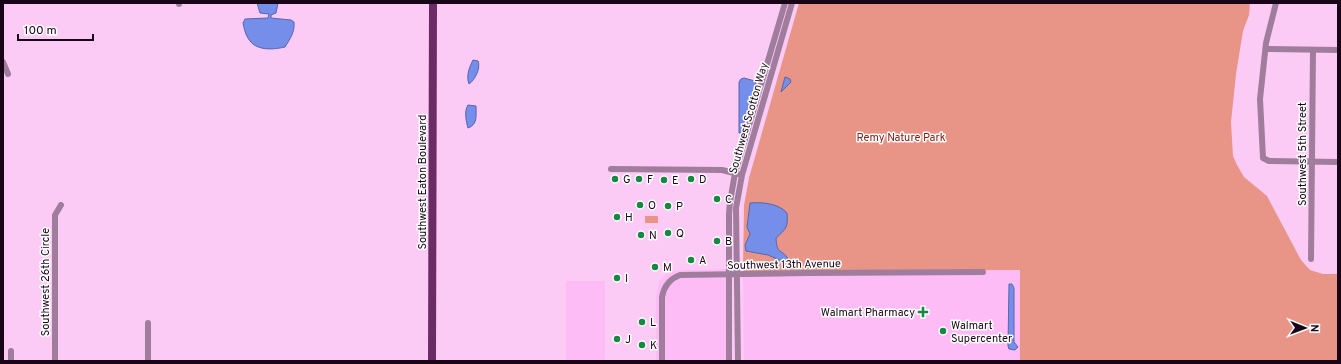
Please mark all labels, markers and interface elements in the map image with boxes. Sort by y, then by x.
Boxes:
scale bar [18,16,93,42]
text: 100 m [24,23,57,39]
street label: Southwest Scotton Way [726,61,772,176]
street label: Southwest 5th Street [1296,102,1310,206]
street label: Southwest Eaton Boulevard [416,115,430,249]
park label: Remy Nature Park [856,131,946,145]
place label: G [623,173,631,187]
place label: F [647,173,653,187]
place label: D [699,173,707,187]
marker: G [610,174,620,184]
marker: F [634,174,644,184]
place label: E [672,174,679,188]
marker: D [686,174,696,184]
marker: E [659,175,669,185]
place label: C [725,193,732,207]
marker: C [712,194,722,204]
place label: O [648,199,656,213]
marker: O [635,200,645,210]
place label: P [676,200,683,214]
marker: P [663,201,673,211]
place label: H [625,211,633,225]
marker: H [612,212,622,222]
place label: Q [676,227,684,241]
street label: Southwest 26th Circle [39,228,53,336]
marker: Q [663,228,673,238]
place label: N [649,229,657,243]
marker: N [636,230,646,240]
place label: B [725,235,732,249]
marker: B [712,236,722,246]
place label: A [699,254,706,268]
marker: A [686,255,696,265]
street label: Southwest 13th Avenue [727,257,841,273]
place label: M [663,261,672,275]
marker: M [650,262,660,272]
place label: I [625,272,628,286]
marker: I [612,273,622,283]
place label: Walmart Pharmacy [821,306,915,320]
marker: Walmart Pharmacy [918,307,928,317]
north arrow [1285,308,1325,348]
place label: L [650,316,656,330]
marker: L [637,317,647,327]
place label: Walmart Supercenter [951,319,1013,346]
text: N [1307,324,1321,332]
marker: Walmart Supercenter [938,326,948,336]
place label: J [625,333,631,347]
marker: J [612,334,622,344]
place label: K [650,339,657,353]
marker: K [637,340,647,350]

